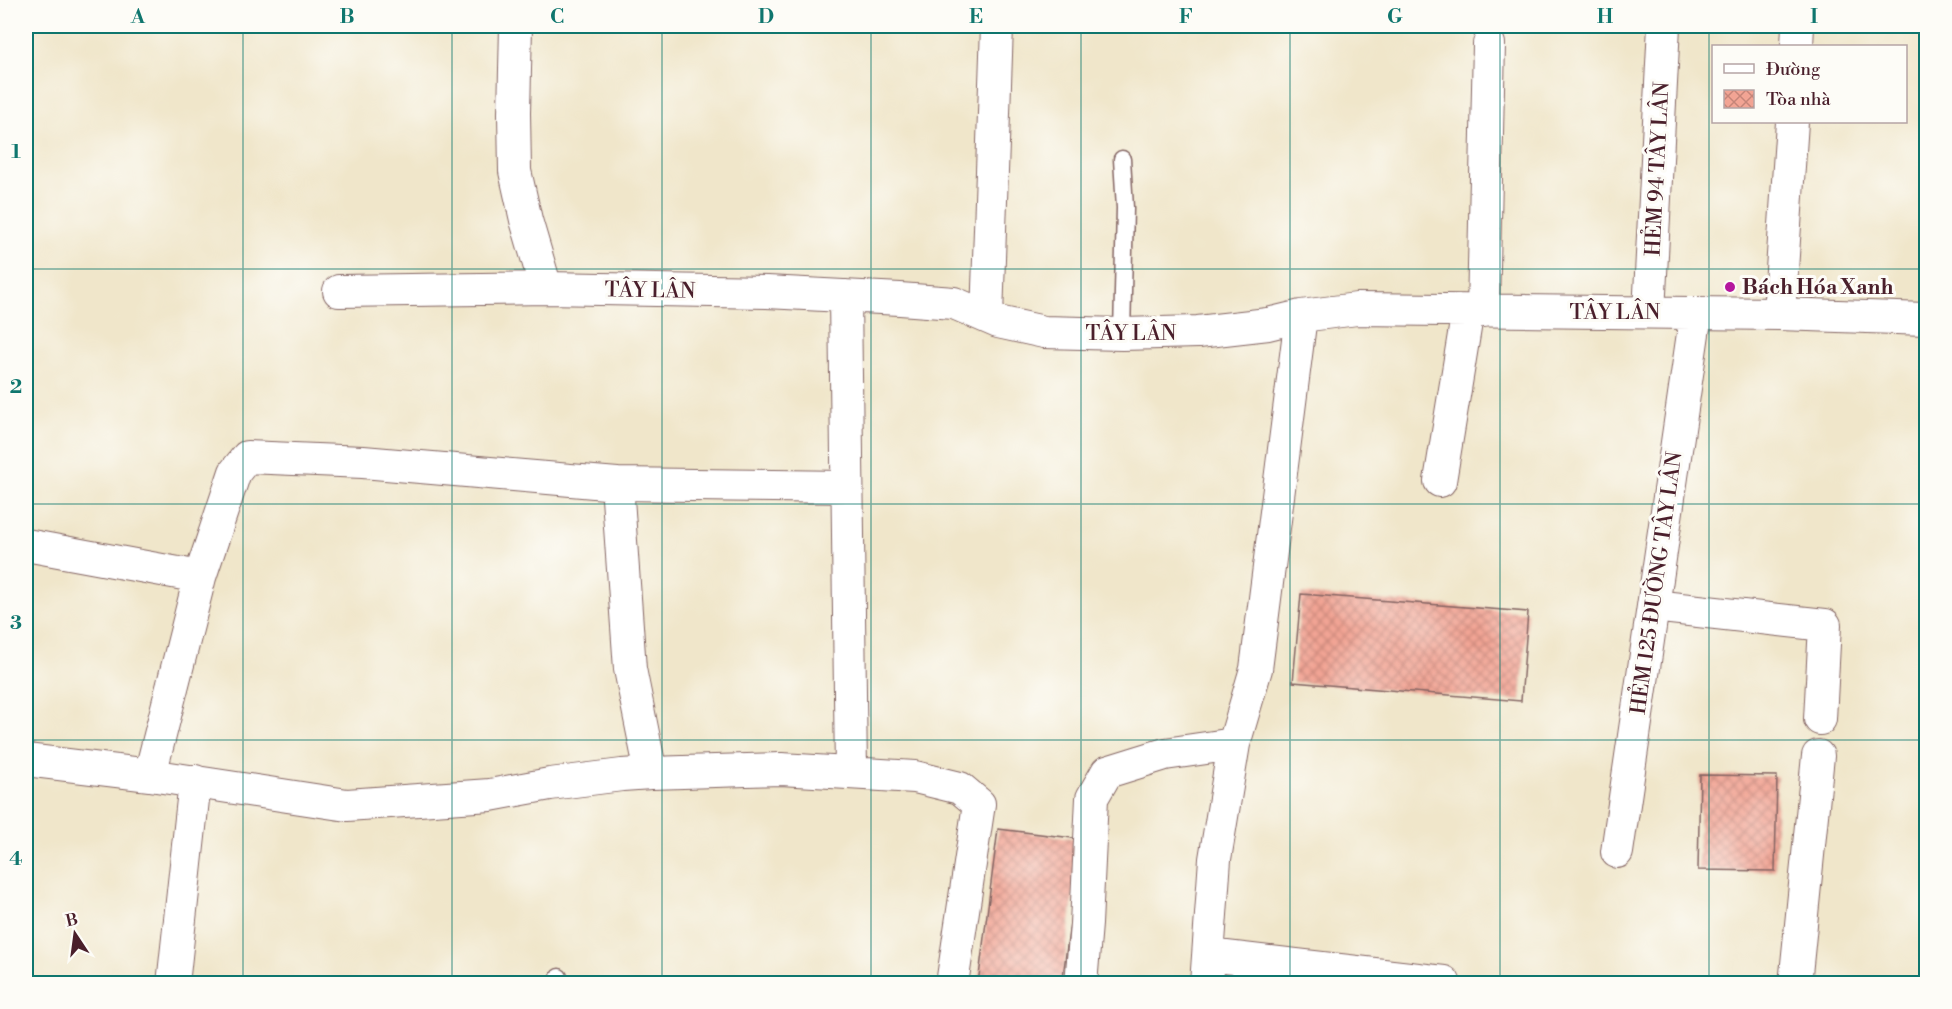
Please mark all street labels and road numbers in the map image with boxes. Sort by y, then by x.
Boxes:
street label: HẺM 94 TÂY LÂN [1638,81,1676,257]
street label: TÂY LÂN [604,275,696,305]
street label: TÂY LÂN [1569,298,1661,326]
street label: TÂY LÂN [1085,319,1177,347]
street label: HẺM 125 ĐƯỜNG TÂY LÂN [1623,449,1688,716]

